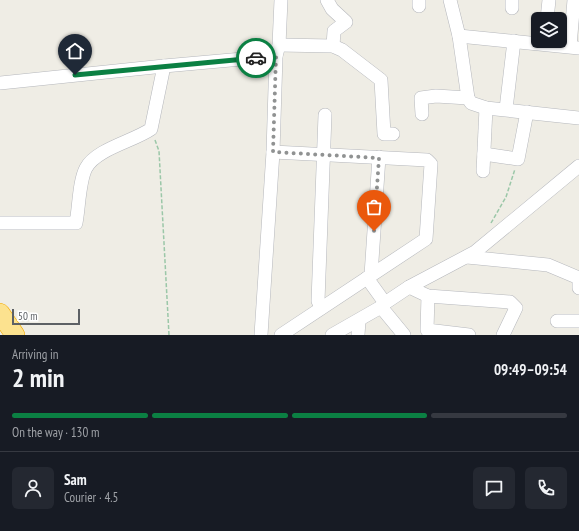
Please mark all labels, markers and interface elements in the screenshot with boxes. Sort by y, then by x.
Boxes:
map controls [531,12,567,48]
button: layers [531,12,567,48]
pin [58,34,92,75]
courier [236,38,276,78]
icon: home [64,40,86,62]
icon: car [245,47,267,69]
pin [357,190,391,231]
icon: bag [363,196,385,218]
scale bar [12,307,80,326]
text: 50 m [18,309,37,323]
text: Arriving in [12,346,59,363]
text: 09:49–09:54 [494,360,567,379]
text: 2 min [12,361,65,394]
text: On the way · 130 m [12,424,99,441]
button: person [12,467,54,509]
button: chat [473,467,515,509]
button: phone [525,467,567,509]
text: Sam [64,470,87,489]
text: Courier · 4.5 [64,489,118,506]

